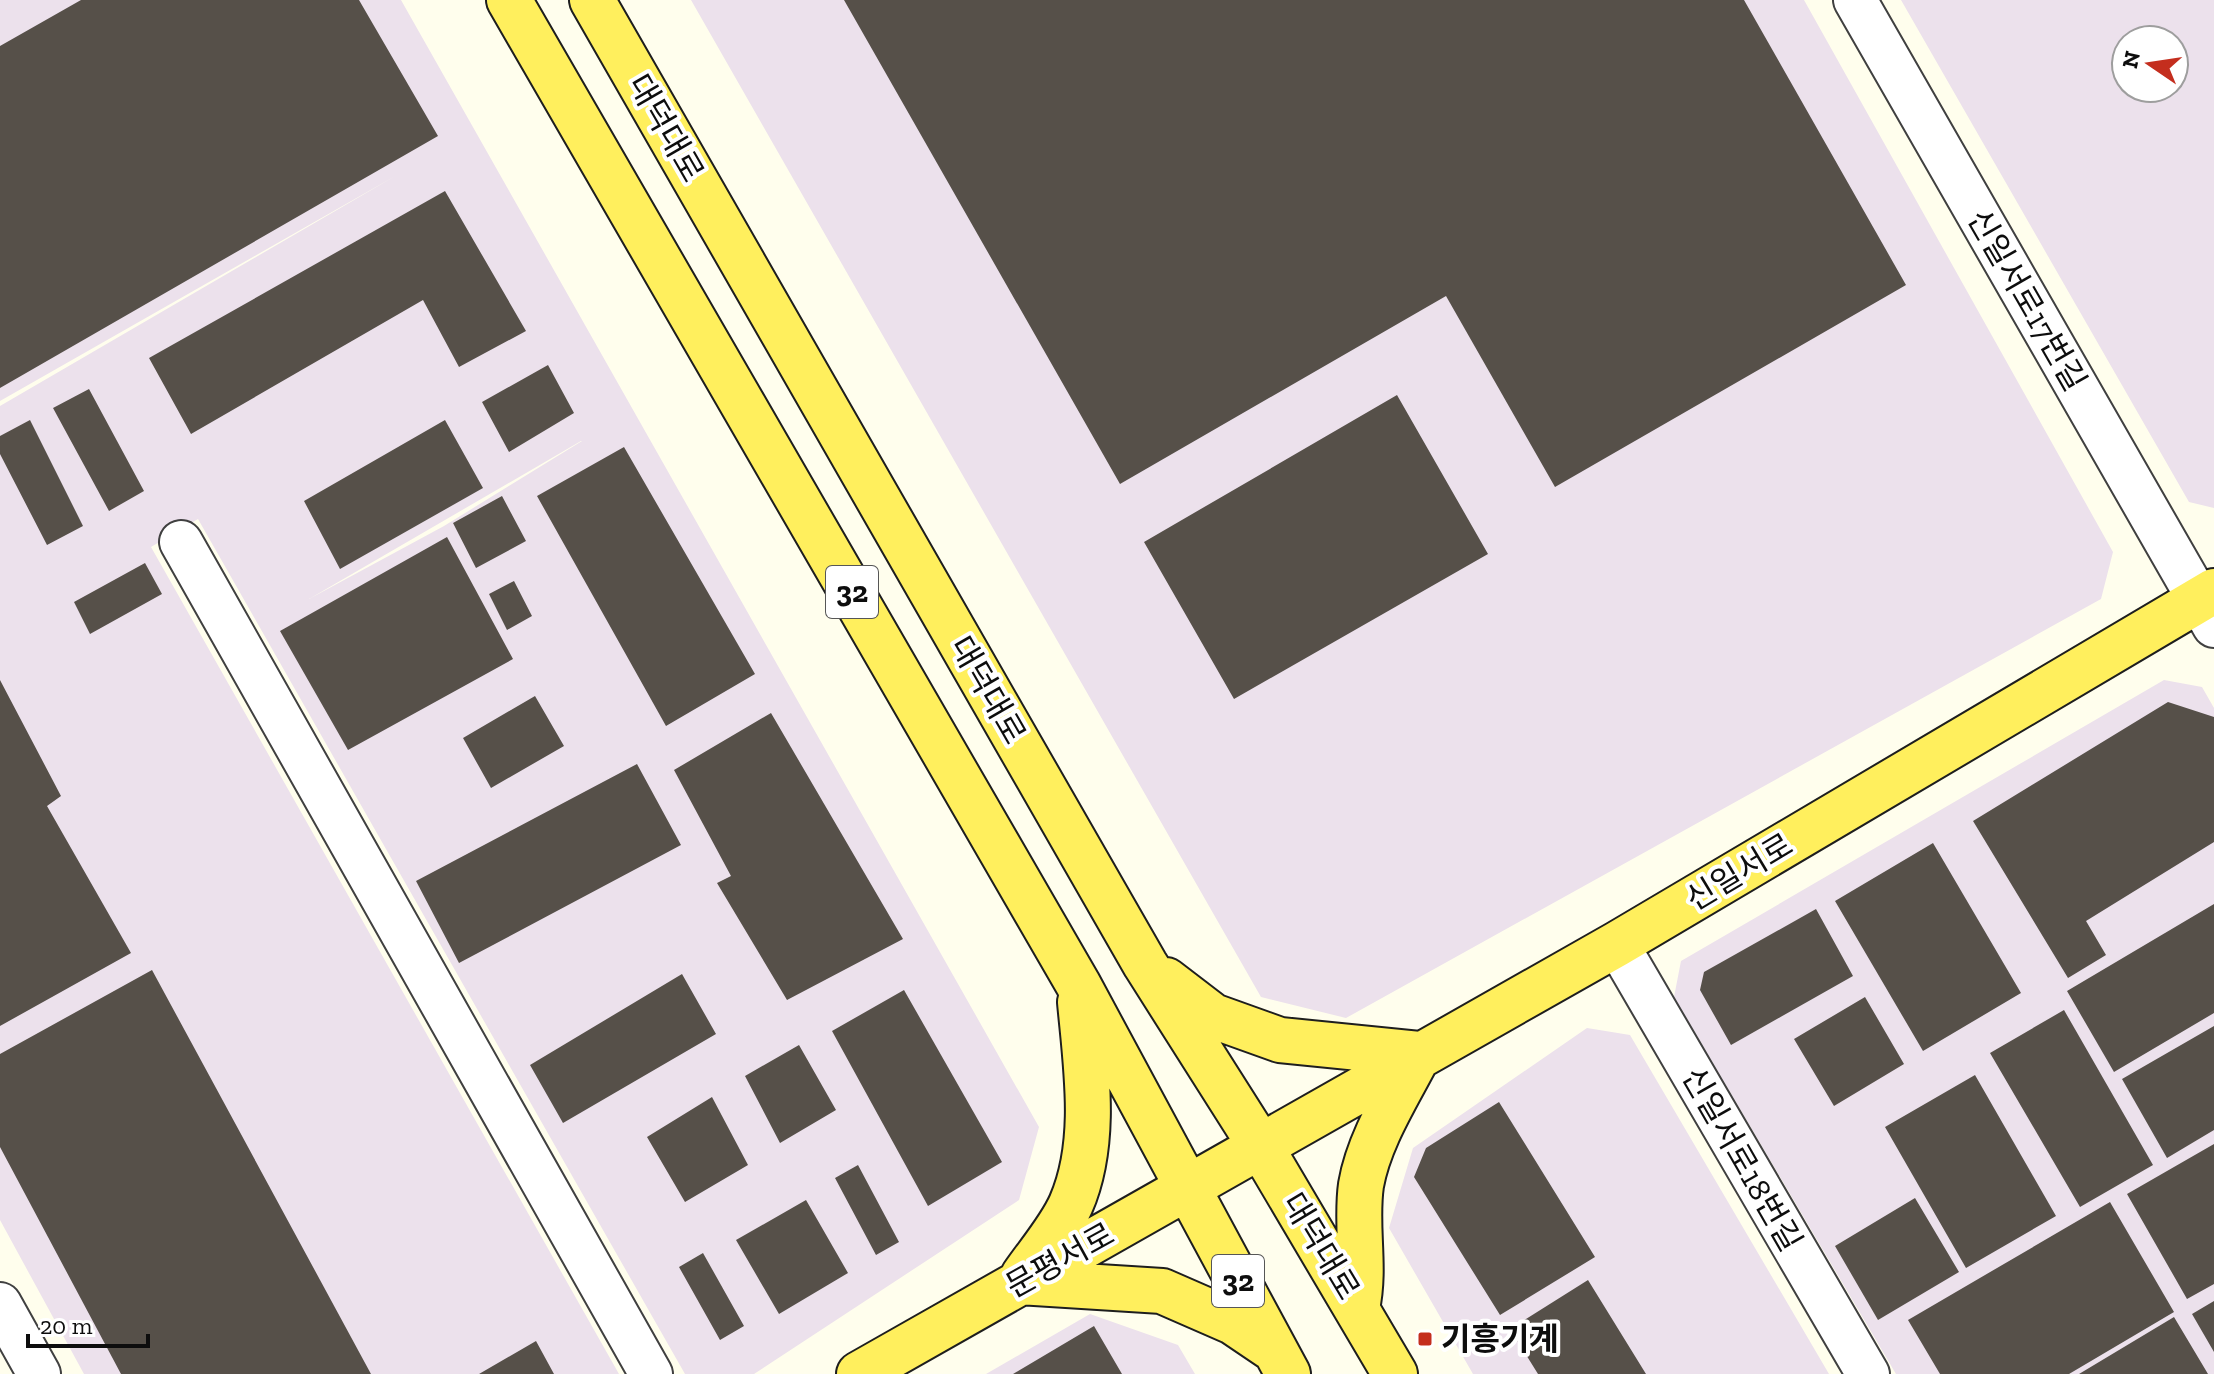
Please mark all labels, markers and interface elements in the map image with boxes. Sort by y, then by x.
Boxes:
north arrow [2110,24,2190,104]
text: N [2116,48,2146,71]
street label: 대덕대로 [620,68,712,188]
street label: 신일서로17번길 [1960,202,2094,398]
road number: 32 [826,566,878,618]
street label: 대덕대로 [942,630,1034,750]
street label: 신일서로 [1679,825,1799,919]
street label: 신일서로18번길 [1674,1060,1810,1258]
street label: 대덕대로 [1274,1186,1368,1306]
street label: 문평서로 [999,1215,1121,1305]
road number: 32 [1212,1255,1264,1307]
scale bar [28,1298,148,1348]
text: 20 m [40,1311,93,1340]
place label: 기흥기계 [1441,1320,1559,1358]
marker: 기흥기계 [1416,1330,1434,1348]

